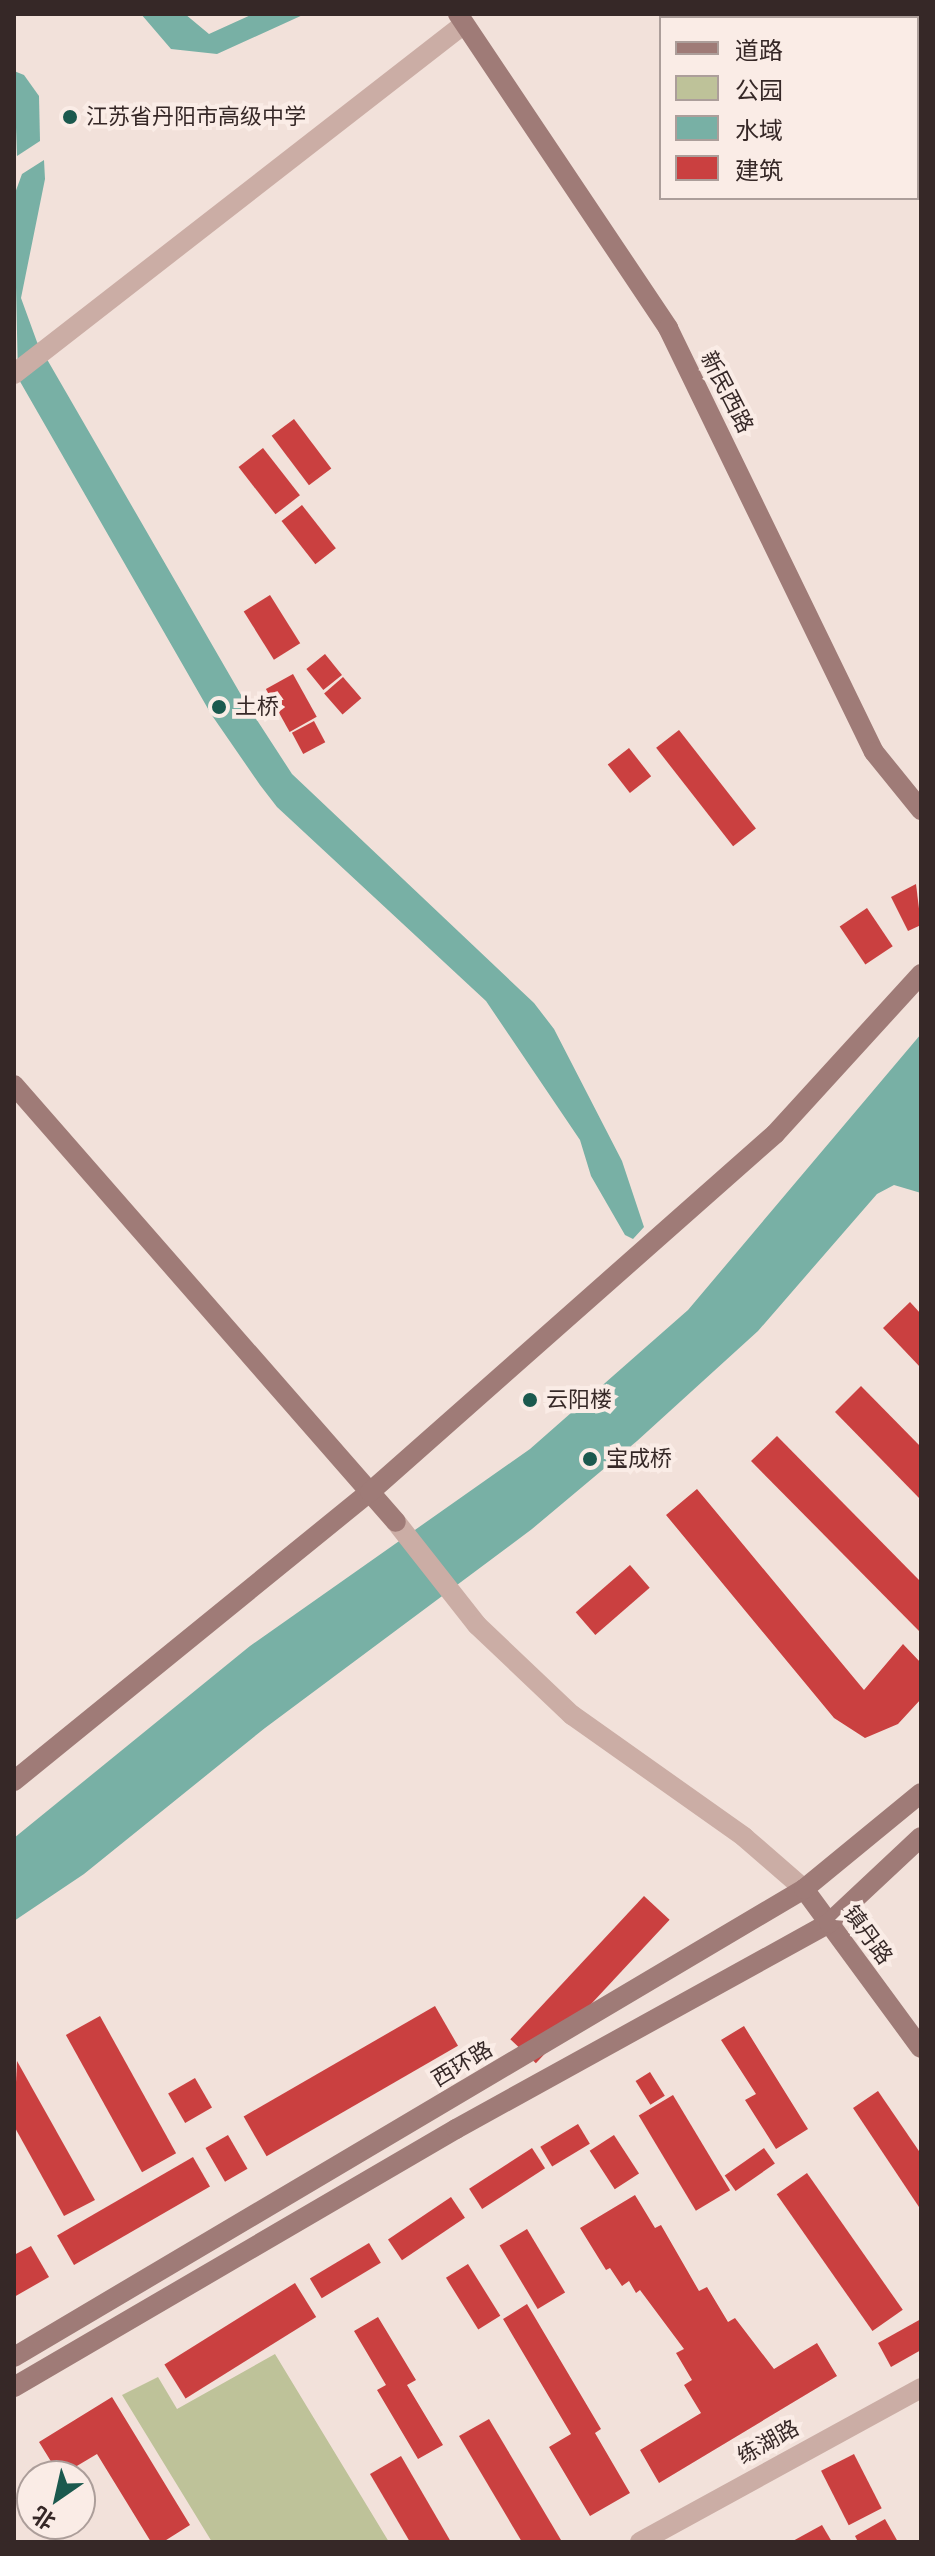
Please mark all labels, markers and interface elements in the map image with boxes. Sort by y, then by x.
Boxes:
legend [659,16,919,200]
text: 道路 [735,36,783,64]
text: 公园 [735,76,783,104]
place label: 江苏省丹阳市高级中学 [86,104,306,130]
marker: 江苏省丹阳市高级中学 [61,108,79,126]
text: 水域 [735,116,783,144]
text: 建筑 [735,156,783,184]
street label: 新民西路 [695,347,759,437]
place label: 土桥 [235,694,279,720]
marker: 土桥 [210,698,228,716]
place label: 云阳楼 [546,1387,612,1413]
marker: 云阳楼 [521,1391,539,1409]
place label: 宝成桥 [606,1446,672,1472]
marker: 宝成桥 [581,1450,599,1468]
street label: 镇丹路 [838,1901,898,1969]
street label: 西环路 [427,2036,497,2092]
street label: 练湖路 [733,2414,803,2470]
north arrow [16,2460,96,2540]
text: 北 [27,2501,60,2535]

